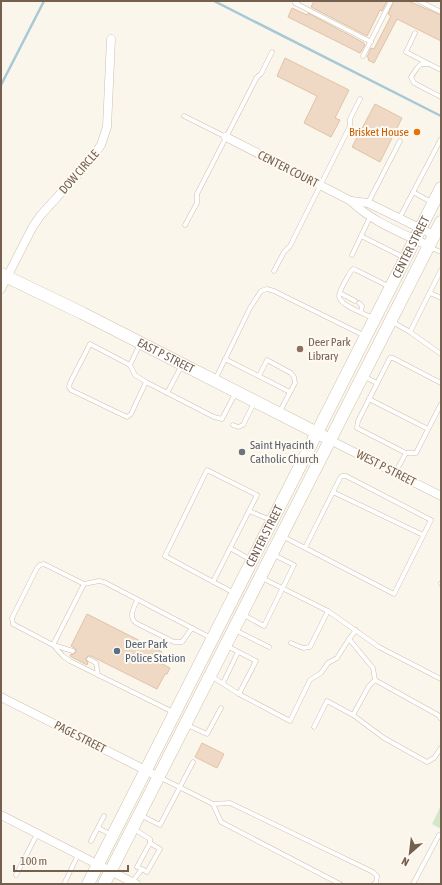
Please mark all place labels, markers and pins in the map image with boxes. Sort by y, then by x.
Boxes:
place label: Brisket House [349,125,409,139]
marker: Brisket House [412,127,422,137]
place label: Deer Park Library [308,335,352,363]
marker: Deer Park Library [295,344,305,354]
place label: Saint Hyacinth Catholic Church [250,438,319,466]
marker: Saint Hyacinth Catholic Church [237,447,247,457]
place label: Deer Park Police Station [125,637,186,665]
marker: Deer Park Police Station [112,646,122,656]

